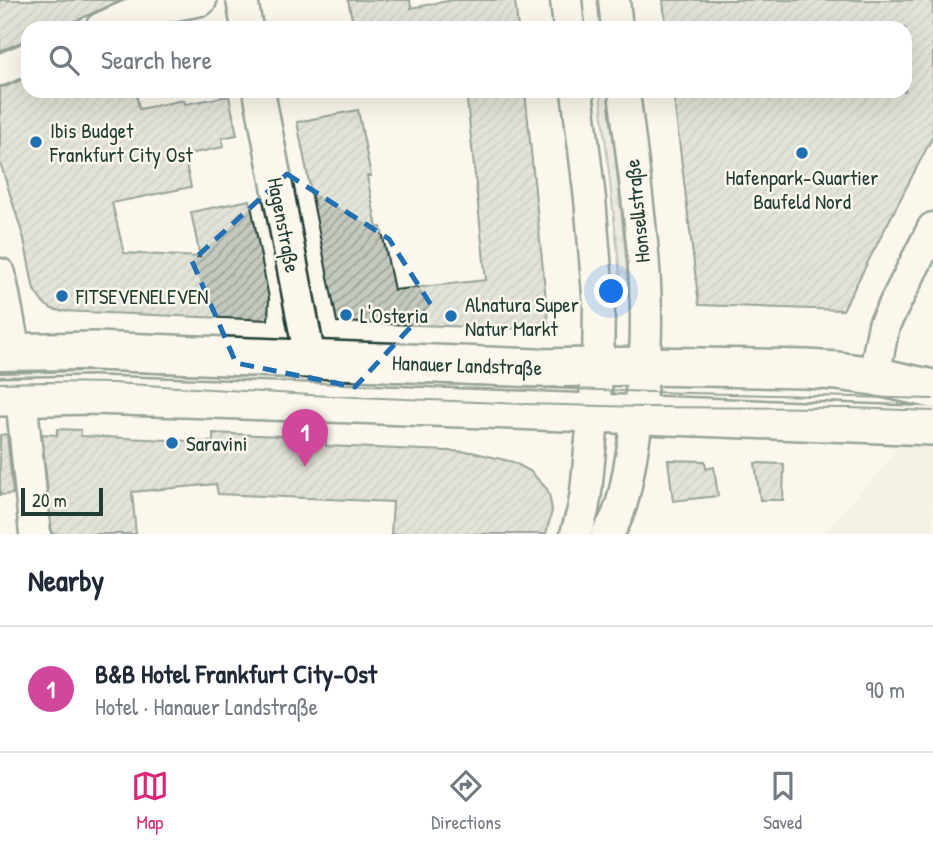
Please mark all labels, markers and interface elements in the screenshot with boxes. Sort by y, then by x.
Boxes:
search box [21,21,912,98]
icon: search [45,41,83,79]
text: Search here [101,42,212,77]
place label: Ibis Budget Frankfurt City Ost [49,116,193,169]
marker: Ibis Budget Frankfurt City Ost [28,134,44,150]
marker: Hafenpark-Quartier Baufeld Nord [794,145,810,161]
street label: Honsellstraße [617,158,657,264]
place label: Hafenpark-Quartier Baufeld Nord [726,163,878,216]
street label: Hagenstraße [261,175,307,275]
your location [594,274,628,308]
place label: FITSEVENELEVEN [75,282,208,311]
marker: FITSEVENELEVEN [54,288,70,304]
place label: Alnatura Super Natur Markt [465,290,579,343]
place label: L'Osteria [360,301,428,330]
marker: L'Osteria [338,307,354,323]
marker: Alnatura Super Natur Markt [443,308,459,324]
street label: Hanauer Landstraße [391,348,543,382]
pin: 1 [282,409,328,467]
place label: Saravini [186,429,248,458]
marker: Saravini [164,435,180,451]
scale bar [21,485,103,517]
text: 20 m [32,487,67,513]
text: Nearby [28,560,104,600]
text: B&B Hotel Frankfurt City-Ost [95,656,377,691]
text: 1 [47,674,55,705]
text: 90 m [865,674,905,705]
text: Hotel · Hanauer Landstraße [95,691,318,722]
tab: Map [131,767,169,835]
tab: Directions [431,767,501,835]
tab: Saved [763,767,802,835]

